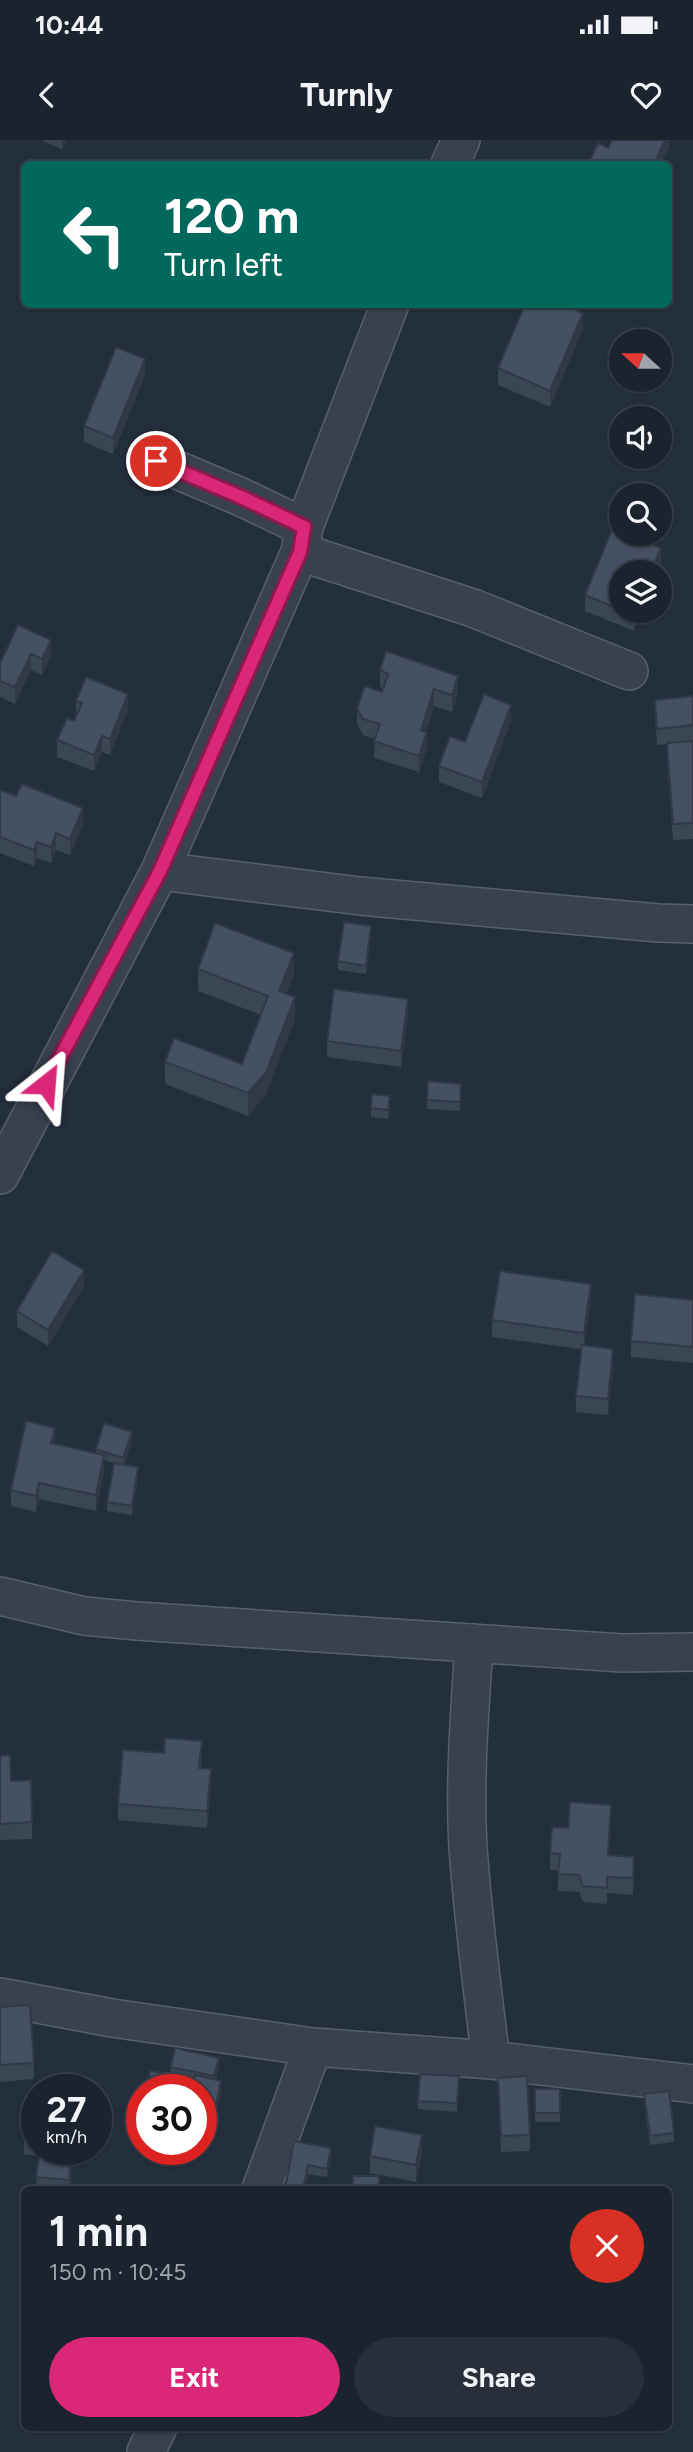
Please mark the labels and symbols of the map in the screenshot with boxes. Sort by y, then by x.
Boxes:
north arrow [609,329,672,392]
pin [126,431,186,491]
position arrow [9,1047,83,1121]
speed limit sign: 30 [126,2074,217,2165]

